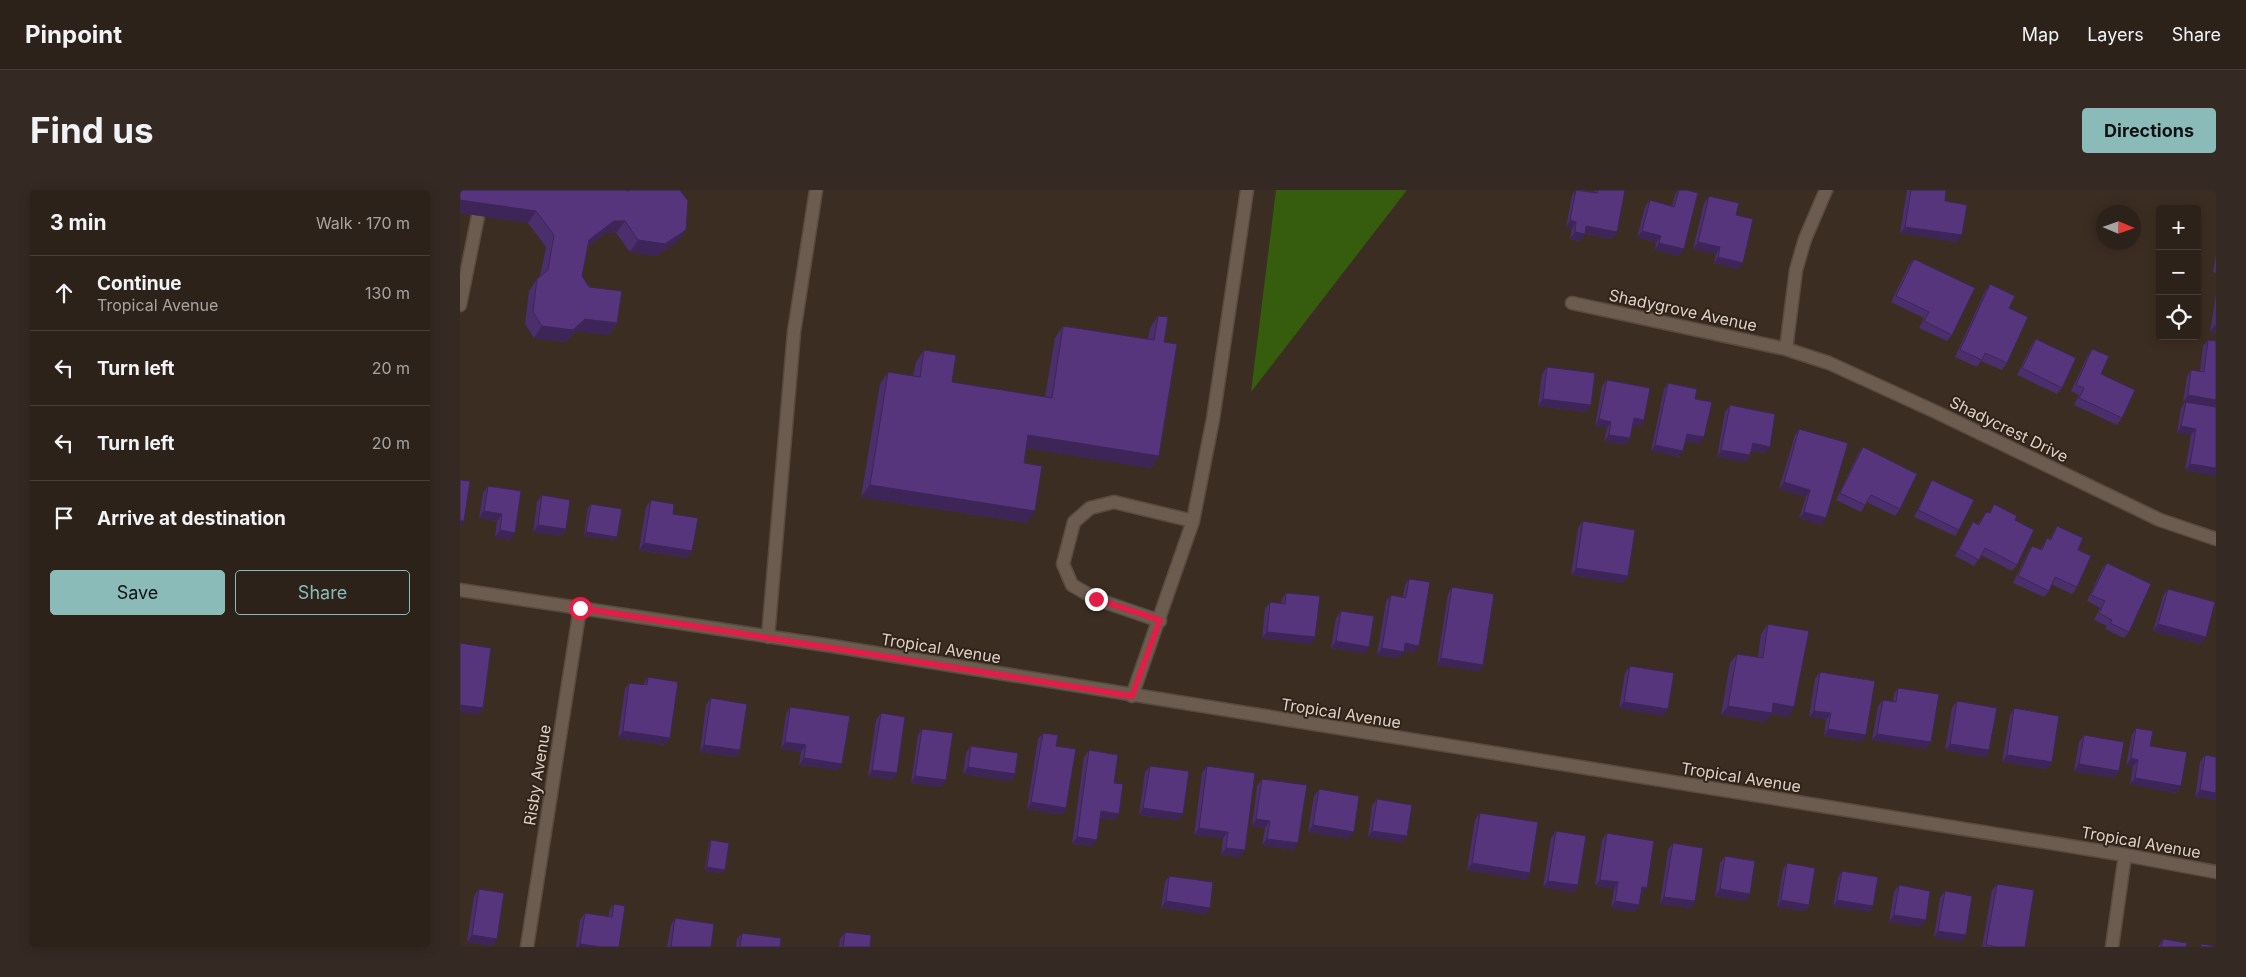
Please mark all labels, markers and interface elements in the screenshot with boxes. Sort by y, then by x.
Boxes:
text: Pinpoint [25,20,122,49]
text: Map [2022,24,2059,45]
text: Layers [2087,24,2144,45]
text: Share [2172,24,2221,45]
button: Directions [2082,108,2216,153]
text: Find us [30,109,154,151]
north arrow [2096,205,2141,250]
map controls [2156,205,2201,340]
button: + [2156,205,2201,250]
text: 3 min [50,210,106,235]
text: Walk · 170 m [316,213,410,233]
button: − [2156,250,2201,295]
text: Continue [97,272,182,295]
icon: ahead [50,279,78,307]
text: 130 m [365,283,410,303]
street label: Shadygrove Avenue [1607,285,1759,335]
text: Tropical Avenue [97,295,218,315]
button: locate [2156,295,2201,340]
icon: left [50,354,78,382]
text: Turn left [97,357,175,380]
text: 20 m [372,358,410,378]
street label: Shadycrest Drive [1946,392,2072,466]
icon: left [50,429,78,457]
text: Turn left [97,432,175,455]
text: 20 m [372,433,410,453]
icon: arrive [50,504,78,532]
text: Arrive at destination [97,507,286,530]
button: Save [50,570,225,615]
button: Share [235,570,410,615]
route end [1085,588,1108,611]
route start [569,597,592,620]
street label: Tropical Avenue [880,629,1002,667]
street label: Tropical Avenue [1280,694,1402,732]
street label: Risby Avenue [519,723,555,827]
street label: Tropical Avenue [1680,758,1802,796]
street label: Tropical Avenue [2080,822,2202,862]

